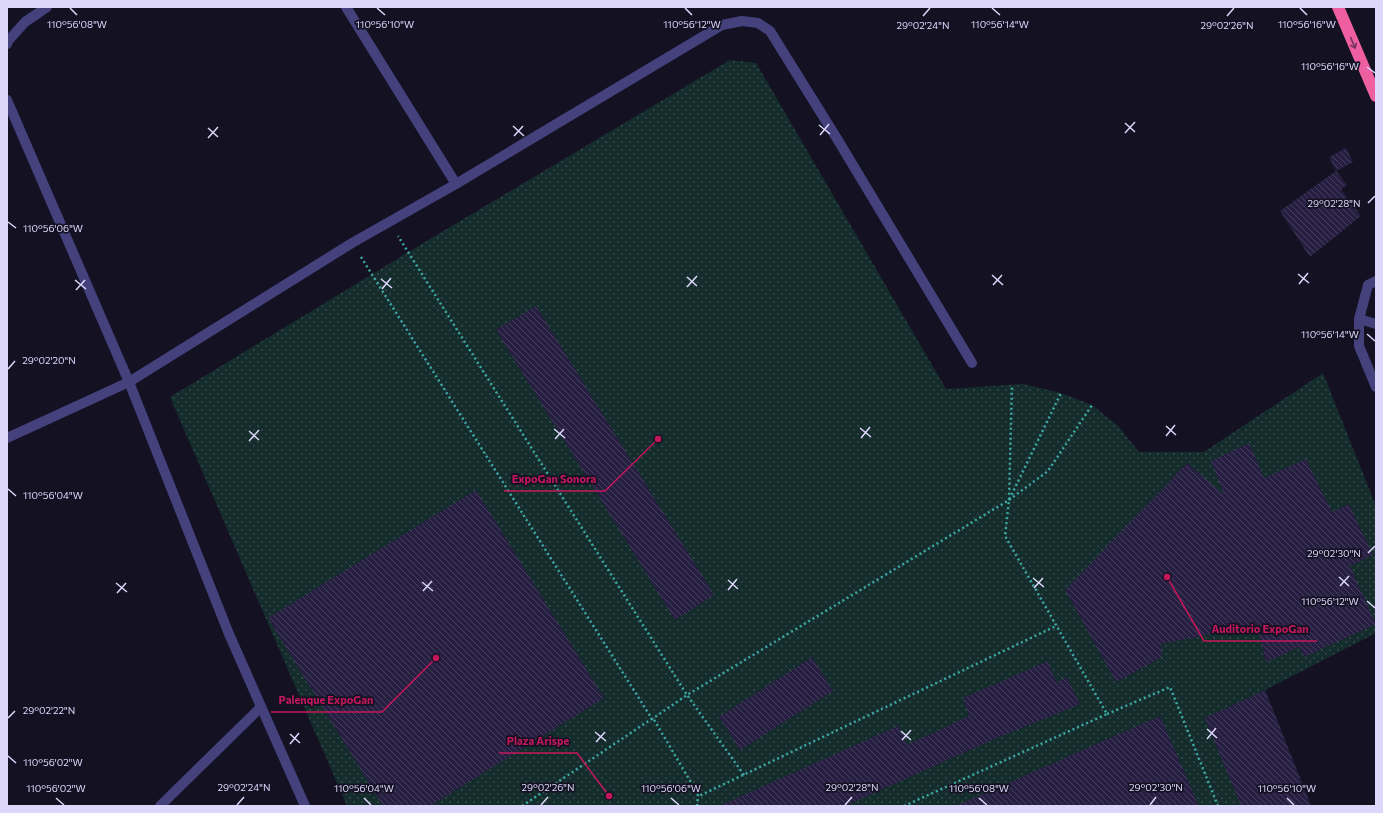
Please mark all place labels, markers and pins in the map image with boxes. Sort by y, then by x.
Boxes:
callout: ExpoGan Sonora [504,468,605,491]
callout: Auditorio ExpoGan [1204,618,1317,641]
callout: Palenque ExpoGan [271,689,382,712]
callout: Plaza Arispe [499,730,577,753]

